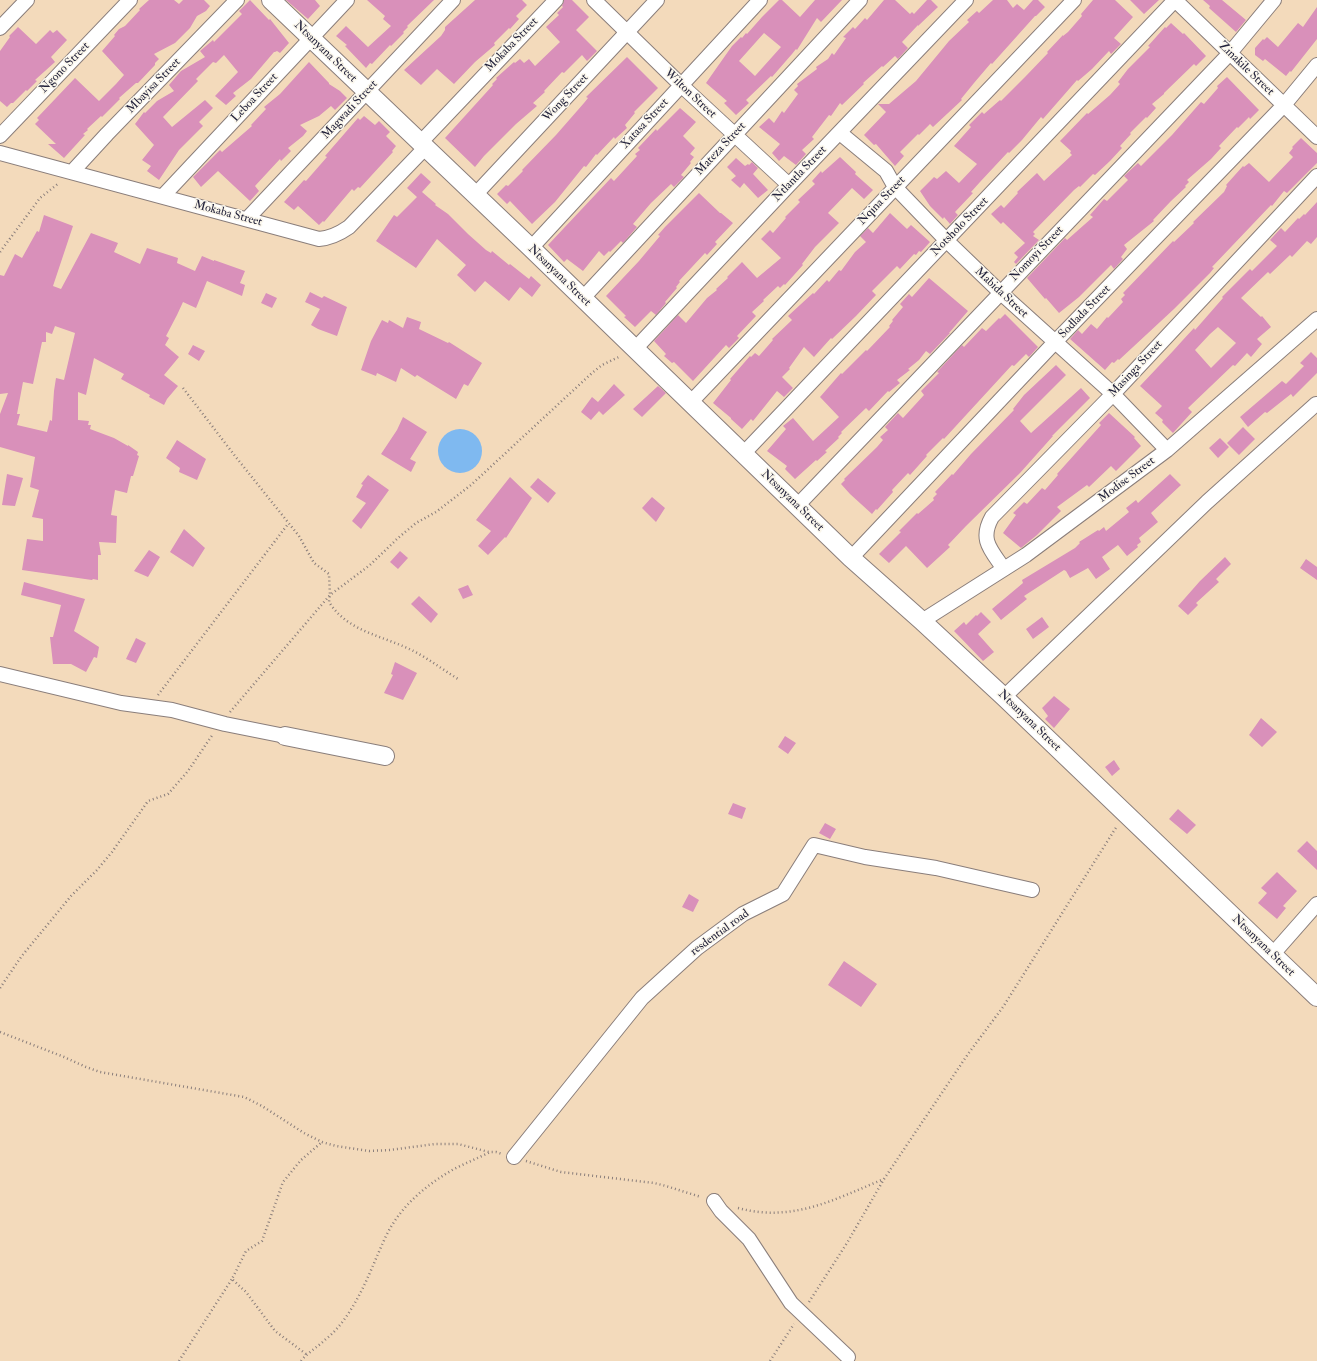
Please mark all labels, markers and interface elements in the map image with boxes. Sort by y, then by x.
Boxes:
street label: Mokaba Street [483,15,541,75]
street label: Ntsanyana Street [290,18,360,86]
street label: Ngono Street [37,39,93,97]
street label: Zinakile Street [1215,39,1277,99]
street label: Mbayisa Street [124,55,184,117]
street label: Wilton Street [661,66,719,122]
street label: Leboa Street [229,71,281,125]
street label: Wong Street [540,71,592,125]
street label: Magwadi Street [319,78,381,142]
street label: Xatasa Street [618,96,672,152]
street label: Mateza Street [693,119,749,179]
street label: Ntlantla Street [770,143,830,205]
street label: Nqina Street [855,174,909,228]
street label: Notsholo Street [928,194,992,260]
street label: Mokaba Street [192,198,264,230]
street label: Nomoyi Street [1007,223,1067,285]
street label: Ntsanyana Street [524,242,594,310]
street label: Mabida Street [971,265,1031,321]
street label: Sodlada Street [1056,282,1114,342]
street label: Masinga Street [1106,338,1166,400]
street label: Modise Street [1096,454,1158,506]
street label: Ntsanyana Street [757,467,827,535]
street label: Ntsanyana Street [994,687,1064,755]
street label: resdential road [688,907,752,959]
street label: Ntsanyana Street [1228,912,1298,980]

